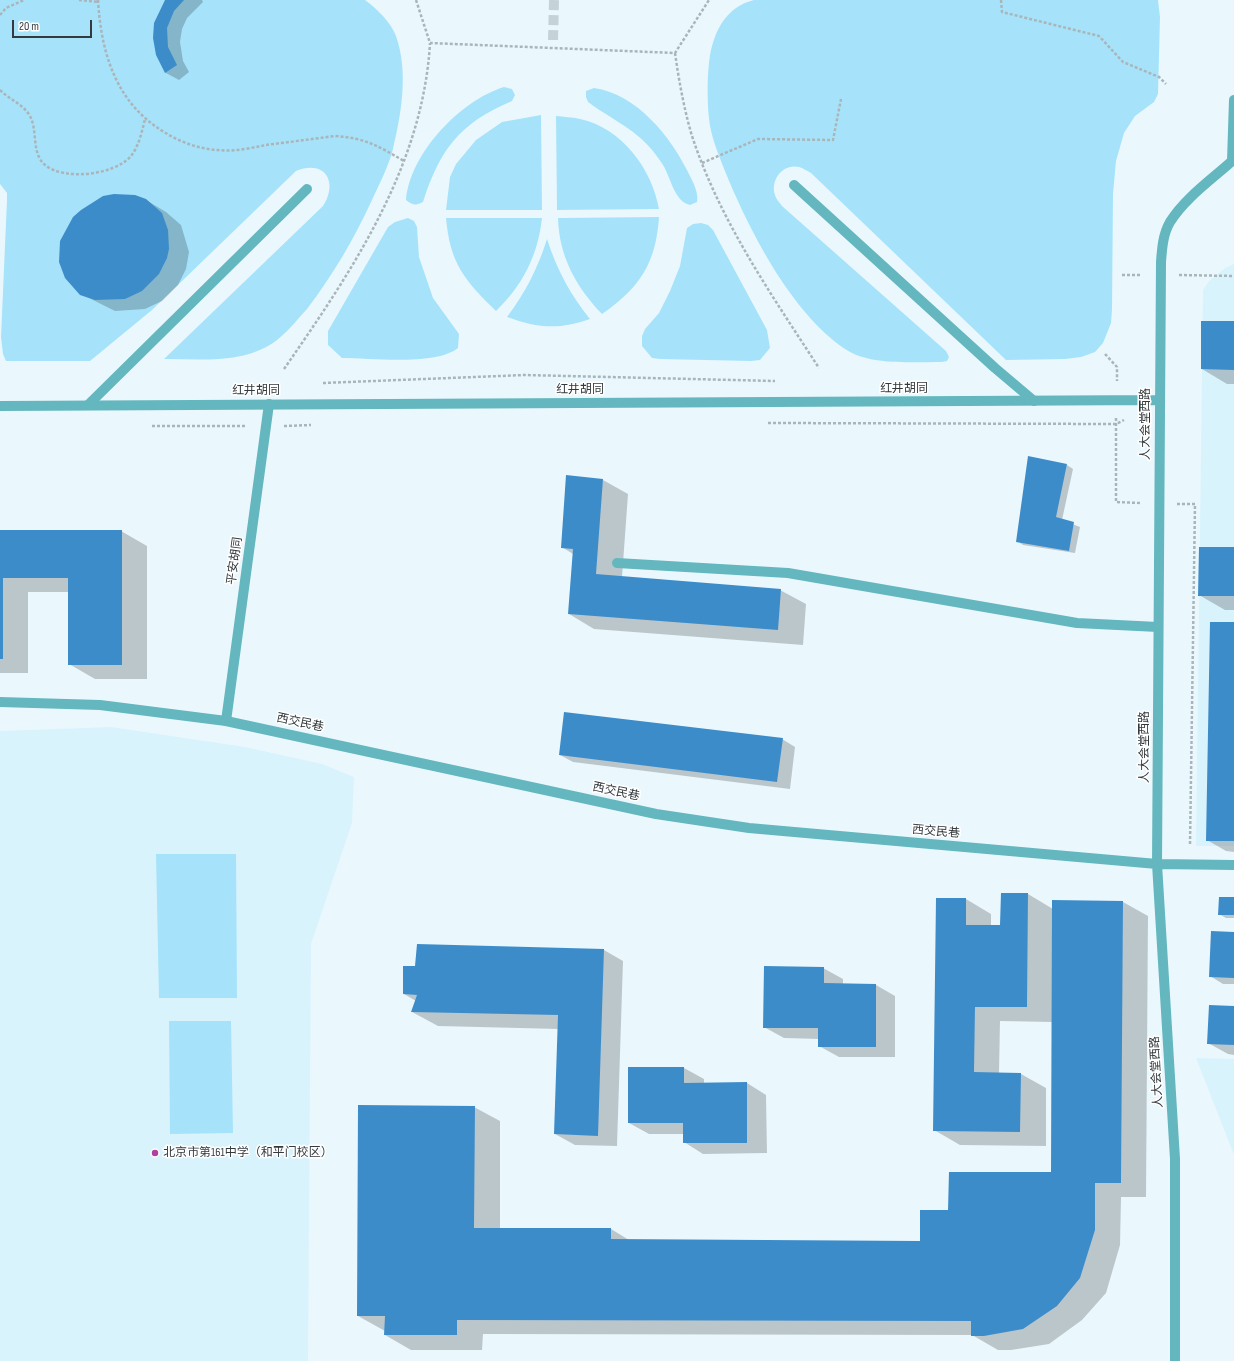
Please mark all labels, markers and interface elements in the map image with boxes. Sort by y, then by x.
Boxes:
scale bar [14,12,94,38]
text: 20 m [19,19,39,34]
street label: 红井胡同 [880,382,928,396]
street label: 红井胡同 [556,383,604,397]
street label: 红井胡同 [232,384,280,398]
street label: 人大会堂西路 [1139,388,1153,460]
street label: 平安胡同 [225,536,245,586]
street label: 西交民巷 [275,711,325,735]
street label: 人大会堂西路 [1138,711,1152,783]
street label: 西交民巷 [591,780,641,804]
street label: 西交民巷 [911,823,961,841]
street label: 人大会堂西路 [1148,1036,1166,1108]
place label: 北京市第161中学（和平门校区） [163,1146,333,1160]
marker: 北京市第161中学（和平门校区） [150,1148,160,1158]

